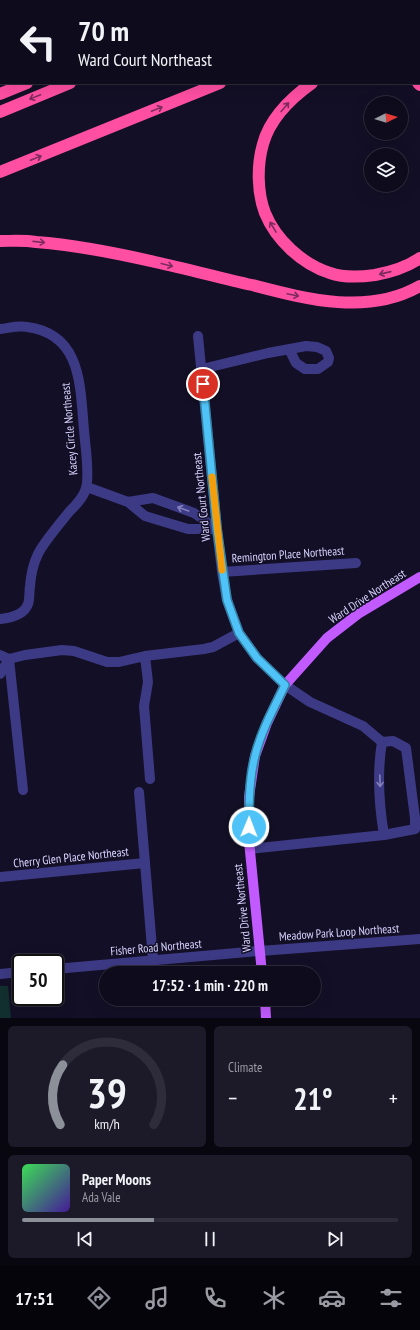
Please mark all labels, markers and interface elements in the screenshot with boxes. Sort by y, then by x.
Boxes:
text: 70 m [78,12,129,49]
icon: left [12,16,64,68]
text: Ward Court Northeast [78,48,212,71]
one-way arrow [30,94,42,102]
north arrow [364,96,408,140]
map controls [364,96,408,192]
one-way arrow [280,101,289,112]
one-way arrow [150,105,162,112]
button: layers [364,148,408,192]
one-way arrow [30,153,42,161]
one-way arrow [269,221,277,233]
one-way arrow [32,238,45,246]
one-way arrow [160,261,173,269]
one-way arrow [378,270,391,277]
one-way arrow [286,291,299,299]
pin [186,367,220,401]
icon: arrive [192,373,214,395]
street label: Kacey Circle Northeast [57,381,81,476]
street label: Ward Court Northeast [189,451,213,542]
one-way arrow [178,505,190,513]
street label: Remington Place Northeast [231,543,345,565]
street label: Ward Drive Northeast [326,565,409,626]
one-way arrow [376,774,383,787]
position arrow [228,806,270,848]
street label: Cherry Glen Place Northeast [13,843,130,871]
street label: Ward Drive Northeast [230,862,254,953]
street label: Meadow Park Loop Northeast [278,920,400,944]
street label: Fisher Road Northeast [110,935,203,958]
speed limit sign: 50 [12,954,64,1006]
text: 17:52 · 1 min · 220 m [152,976,268,995]
text: Climate [228,1059,262,1076]
text: 39 [87,1065,127,1118]
text: 21° [293,1079,333,1118]
text: − [228,1084,237,1112]
text: + [389,1084,398,1112]
text: km/h [94,1113,120,1132]
text: Paper Moons [82,1170,151,1189]
text: Ada Vale [82,1189,121,1206]
icon: previous [74,1228,96,1250]
icon: pause [199,1228,221,1250]
icon: next [324,1228,346,1250]
icon: directions [85,1284,113,1312]
icon: music [143,1284,171,1312]
icon: phone [201,1284,229,1312]
icon: climate [260,1284,288,1312]
icon: car [318,1284,346,1312]
icon: filters [377,1284,405,1312]
text: 17:51 [15,1287,54,1310]

